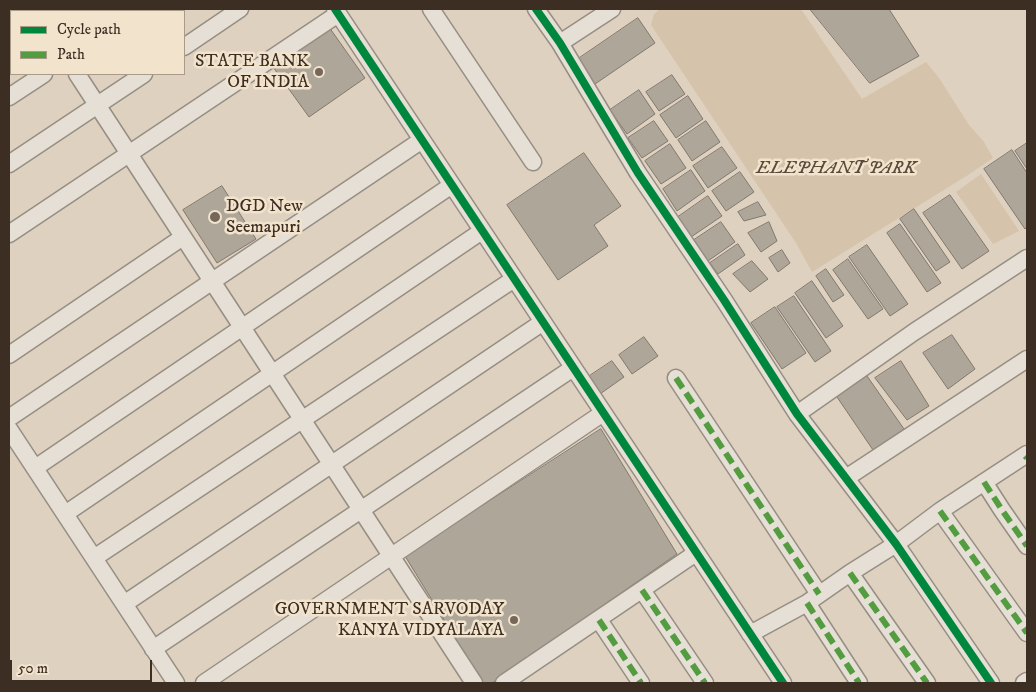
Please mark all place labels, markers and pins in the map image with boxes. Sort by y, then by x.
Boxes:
place label: STATE BANK OF INDIA [195,51,309,94]
marker: STATE BANK OF INDIA [313,66,325,78]
place label: DGD New Seemapuri [226,196,303,238]
marker: DGD New Seemapuri [208,210,222,224]
place label: GOVERNMENT SARVODAY KANYA VIDYALAYA [275,599,504,642]
marker: GOVERNMENT SARVODAY KANYA VIDYALAYA [508,614,520,626]

